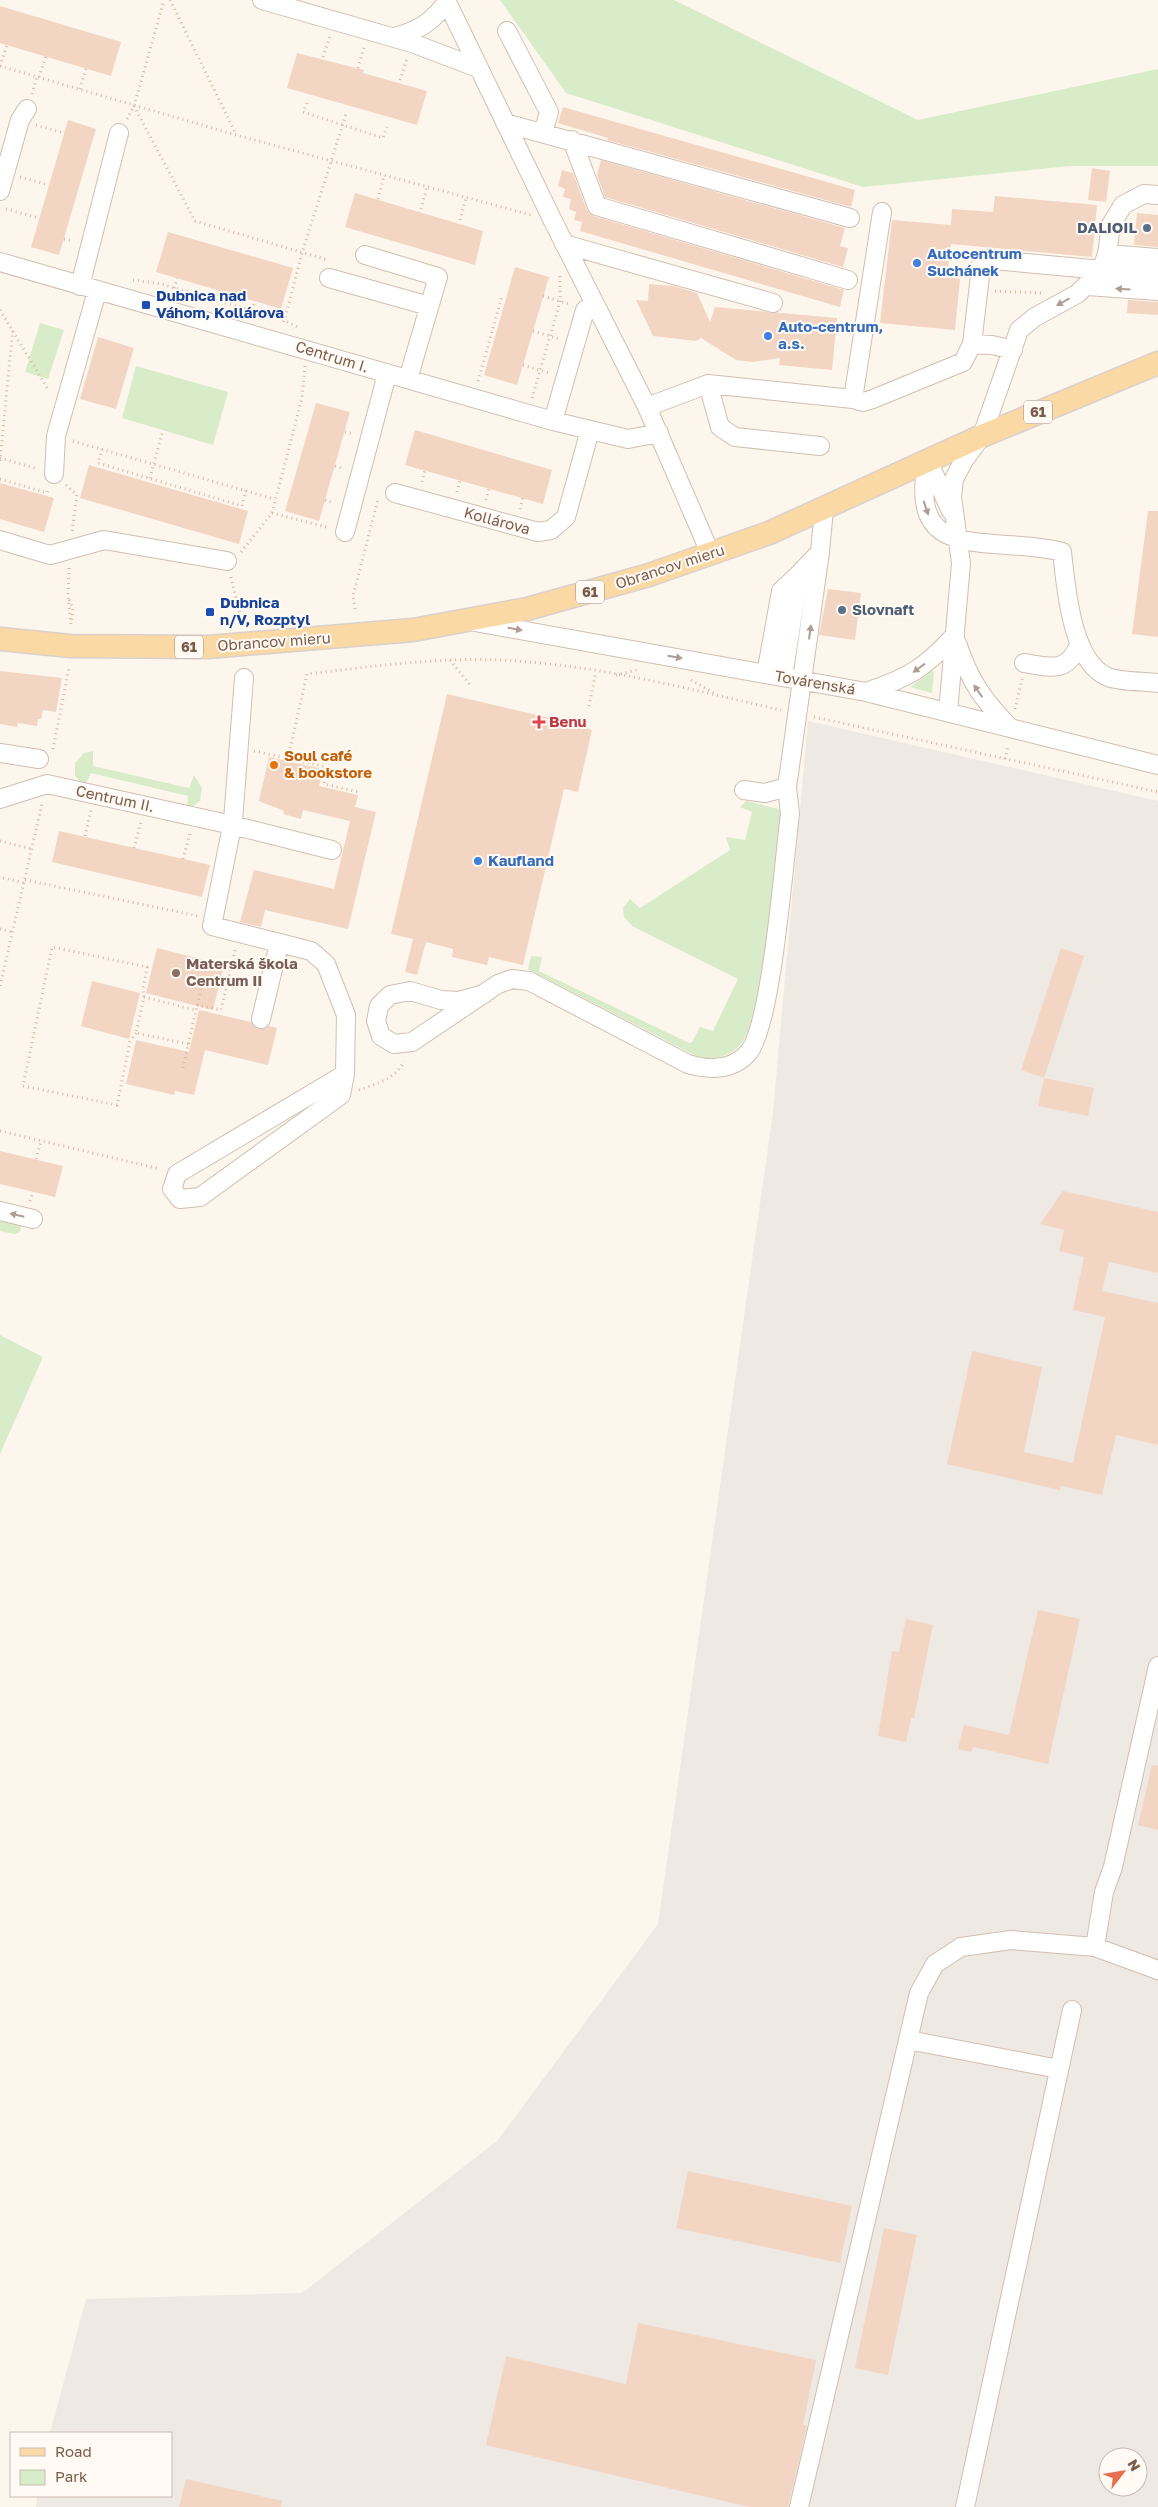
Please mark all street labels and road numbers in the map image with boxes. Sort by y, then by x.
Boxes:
street label: Centrum I. [294,336,371,376]
road number: 61 [1024,401,1052,424]
street label: Kollárova [462,503,532,538]
street label: Obrancov mieru [613,540,727,592]
road number: 61 [576,580,604,604]
street label: Obrancov mieru [217,628,331,654]
road number: 61 [175,636,203,659]
street label: Továrenská [774,666,857,698]
street label: Centrum II. [74,781,156,815]

